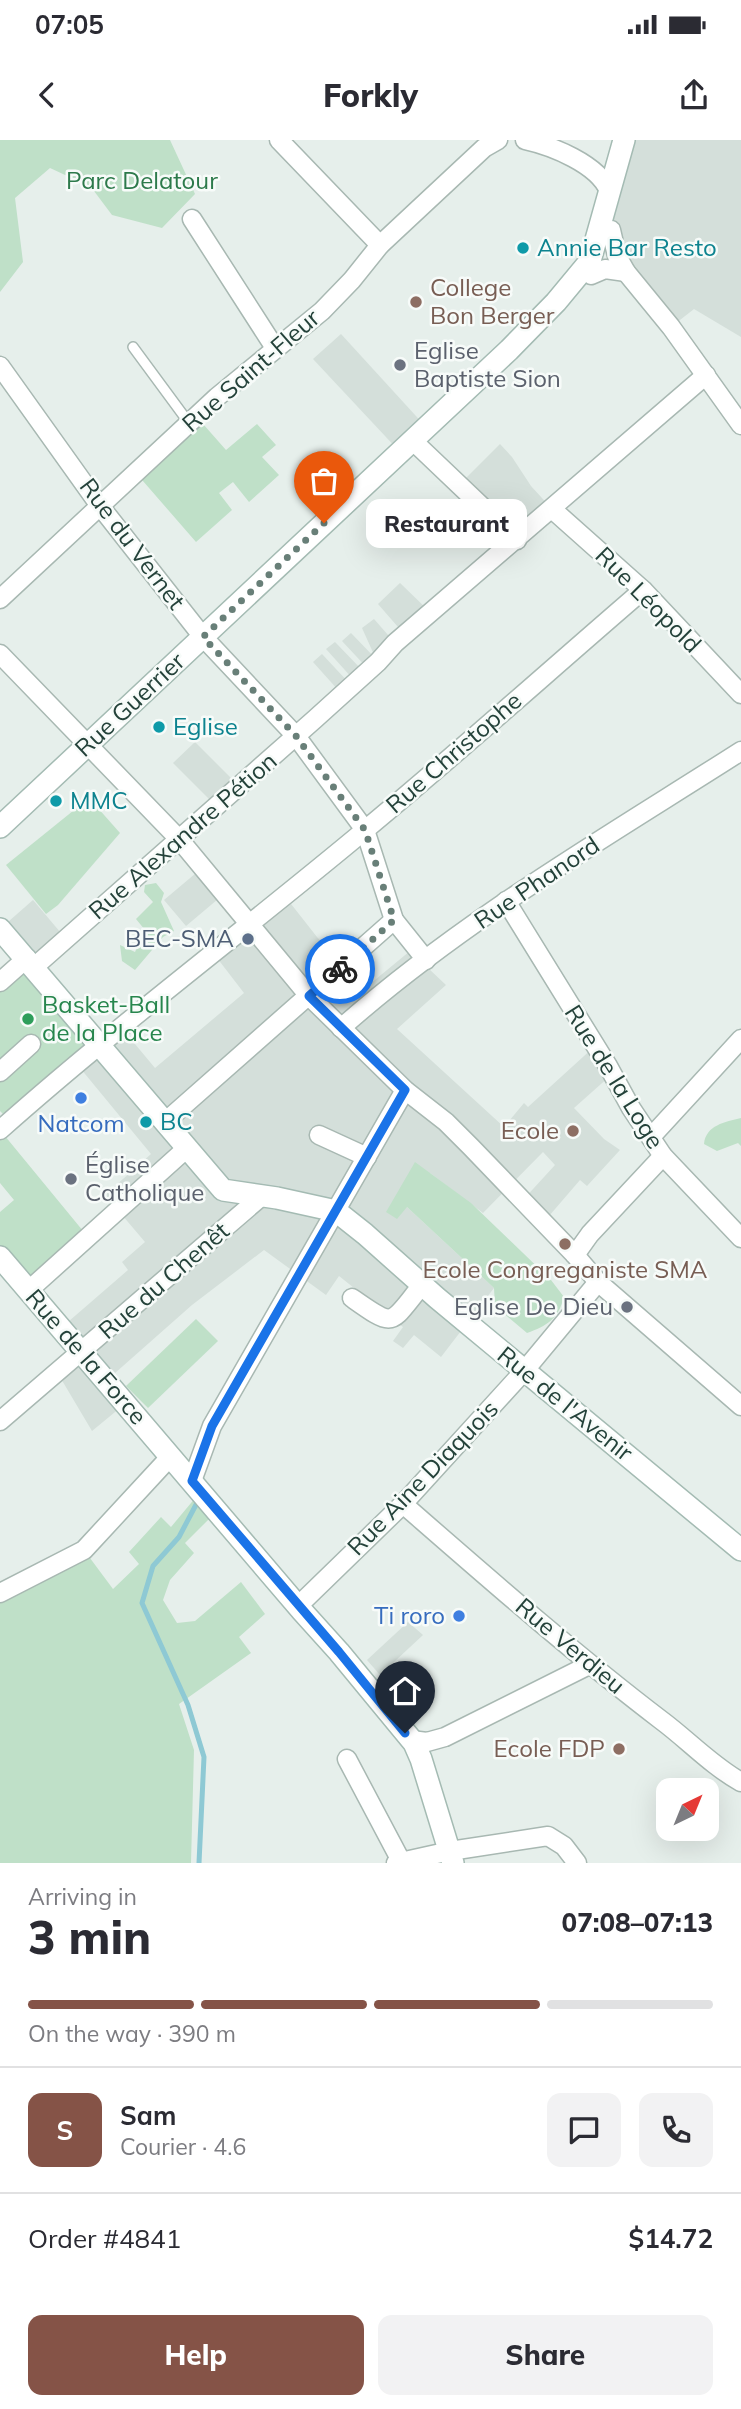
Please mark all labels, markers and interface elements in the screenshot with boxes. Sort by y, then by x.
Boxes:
text: 07:05 [35,8,104,41]
text: Forkly [323,75,418,115]
icon: back [28,76,66,114]
icon: share [675,76,713,114]
park label: Parc Delatour [66,165,218,195]
place label: Annie Bar Resto [537,232,717,262]
marker: Annie Bar Resto [515,240,531,256]
place label: College Bon Berger [430,272,555,330]
marker: College Bon Berger [408,294,424,310]
street label: Rue Saint-Fleur [176,302,325,438]
place label: Eglise Baptiste Sion [414,335,561,393]
marker: Eglise Baptiste Sion [392,357,408,373]
pin [294,451,354,523]
icon: bag [305,462,343,500]
street label: Rue du Vernet [74,472,192,615]
callout: Restaurant [366,498,527,548]
text: Restaurant [384,509,509,538]
street label: Rue Léopold [589,540,708,659]
street label: Rue Guerrier [68,646,191,763]
street label: Rue Christophe [379,685,527,819]
place label: Eglise [173,711,238,741]
marker: Eglise [151,719,167,735]
street label: Rue Alexandre Pétion [82,745,283,925]
place label: MMC [70,785,128,815]
marker: MMC [48,793,64,809]
street label: Rue Phanord [468,829,605,935]
place label: BEC-SMA [125,923,234,953]
marker: BEC-SMA [240,931,256,947]
courier [305,934,375,1004]
icon: bike [321,950,359,988]
place label: Basket-Ball de la Place [42,989,170,1047]
street label: Rue de la Loge [559,999,671,1154]
marker: Basket-Ball de la Place [20,1011,36,1027]
marker: Natcom [73,1090,89,1106]
place label: BC [160,1106,193,1136]
place label: Natcom [37,1108,125,1138]
marker: BC [138,1114,154,1130]
place label: Ecole [501,1115,559,1145]
marker: Ecole [565,1123,581,1139]
place label: Église Catholique [85,1149,204,1207]
marker: Église Catholique [63,1171,79,1187]
street label: Rue du Chenêt [92,1215,235,1345]
marker: Ecole Congreganiste SMA [557,1236,573,1252]
place label: Ecole Congreganiste SMA [422,1254,708,1284]
street label: Rue de la Force [20,1282,154,1430]
place label: Eglise De Dieu [454,1291,613,1321]
marker: Eglise De Dieu [619,1299,635,1315]
street label: Rue de l'Avenir [492,1339,640,1467]
street label: Rue Aine Diaquois [341,1393,504,1561]
street label: Rue Verdieu [510,1591,632,1700]
place label: Ti roro [374,1600,445,1630]
marker: Ti roro [451,1608,467,1624]
pin [375,1661,435,1733]
icon: home [386,1672,424,1710]
place label: Ecole FDP [494,1733,605,1763]
marker: Ecole FDP [611,1741,627,1757]
north arrow [656,1778,719,1841]
map controls [656,1778,719,1841]
text: Arriving in [28,1882,137,1911]
text: 07:08–07:13 [562,1906,713,1939]
text: 3 min [28,1908,151,1966]
text: On the way · 390 m [28,2019,236,2048]
button: chat [547,2093,621,2167]
button: phone [639,2093,713,2167]
text: Sam [120,2099,176,2132]
text: S [57,2114,73,2147]
text: Courier · 4.6 [120,2132,246,2161]
text: Order #4841 [28,2222,181,2255]
text: $14.72 [629,2222,713,2255]
button: Help [28,2315,364,2395]
button: Share [378,2315,713,2395]

